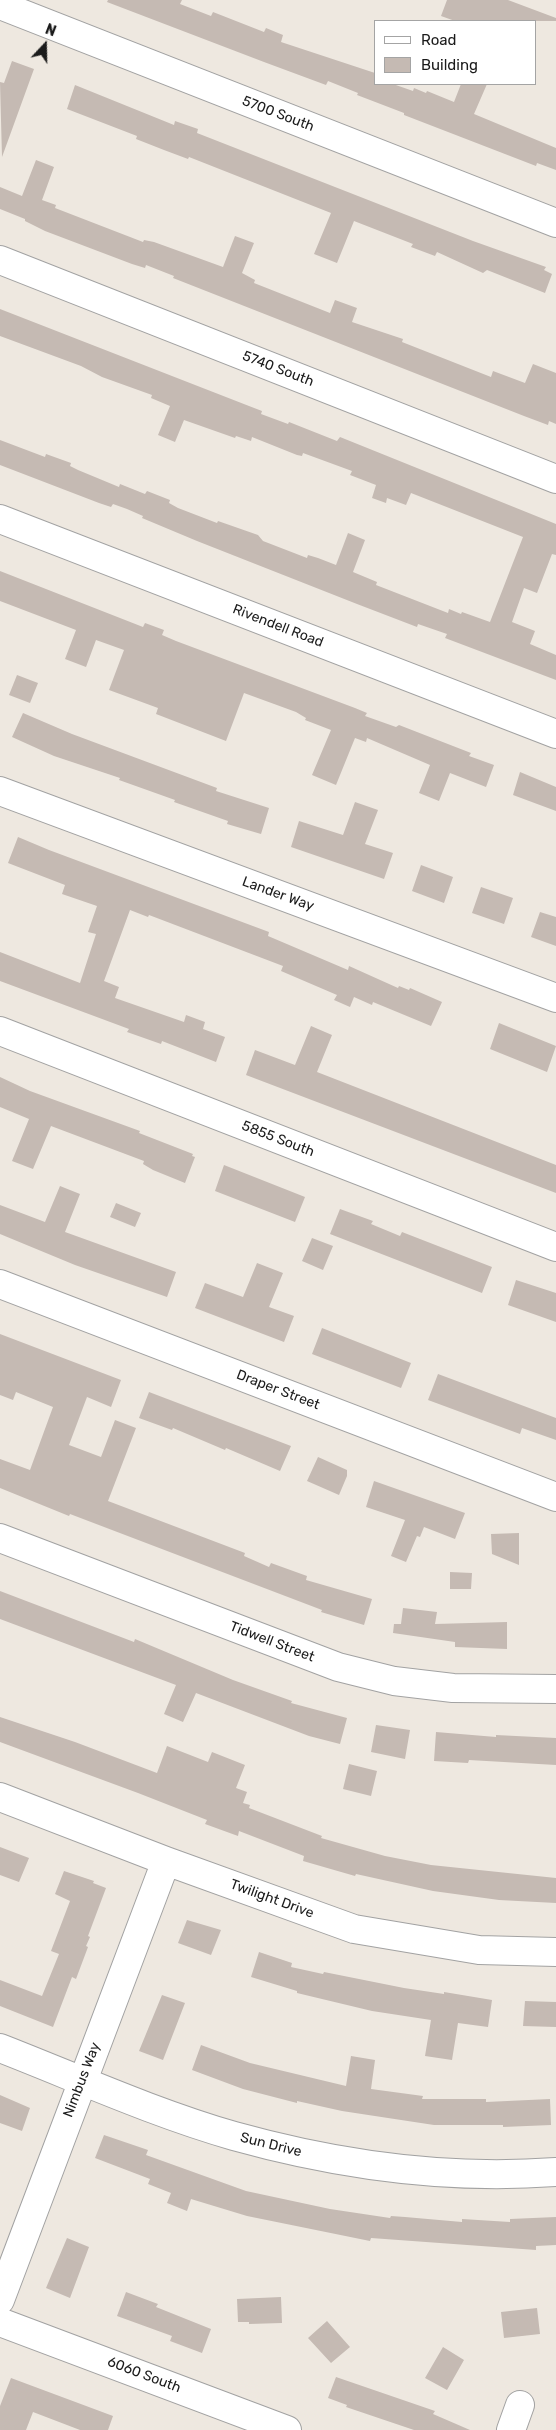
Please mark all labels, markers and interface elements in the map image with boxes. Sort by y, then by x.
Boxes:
north arrow [20,20,70,70]
legend [374,20,536,85]
text: N [43,21,58,40]
text: Road [421,31,457,49]
text: Building [421,56,478,74]
street label: 5700 South [240,93,316,135]
street label: 5740 South [240,348,316,390]
street label: Rivendell Road [230,601,326,651]
street label: Lander Way [240,873,316,915]
street label: 5855 South [239,1117,317,1161]
street label: Draper Street [234,1366,322,1414]
street label: Tidwell Street [227,1618,317,1666]
street label: Twilight Drive [228,1876,316,1922]
street label: Nimbus Way [60,2040,104,2120]
street label: Sun Drive [239,2129,303,2161]
street label: 6060 South [105,2353,183,2397]

